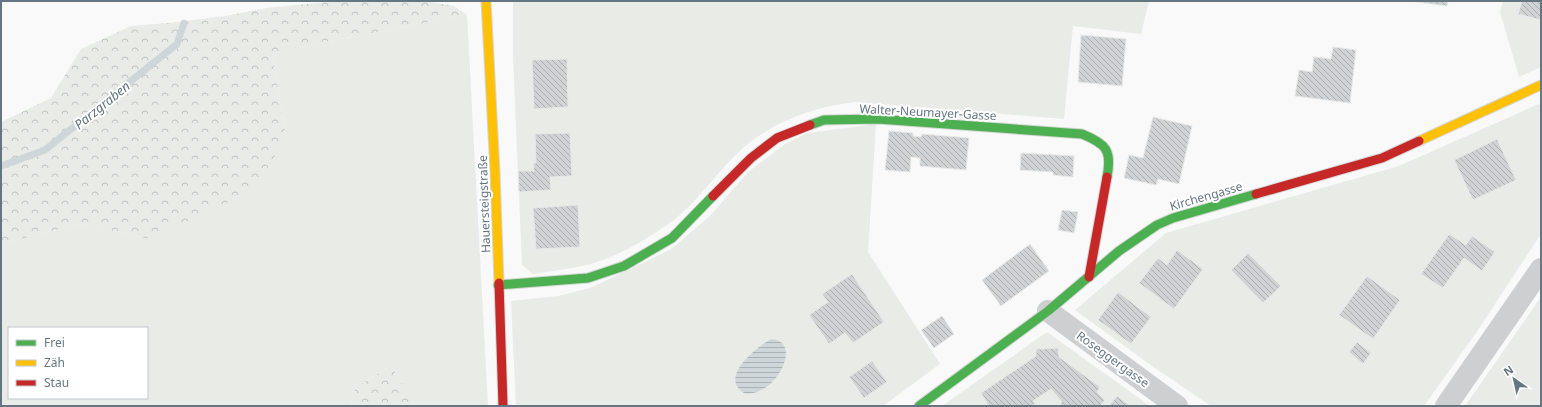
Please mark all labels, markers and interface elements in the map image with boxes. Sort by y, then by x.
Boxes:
water label: Parzgraben [70,77,134,133]
street label: Walter-Neumayer-Gasse [859,100,997,124]
street label: Hauersteigstraße [474,155,494,253]
street label: Kirchengasse [1168,177,1245,215]
legend [8,327,148,399]
street label: Roseggergasse [1073,327,1153,391]
text: Frei [44,334,65,351]
text: Zäh [44,354,65,371]
north arrow [1494,359,1534,399]
text: N [1500,362,1516,379]
text: Stau [44,374,69,391]

